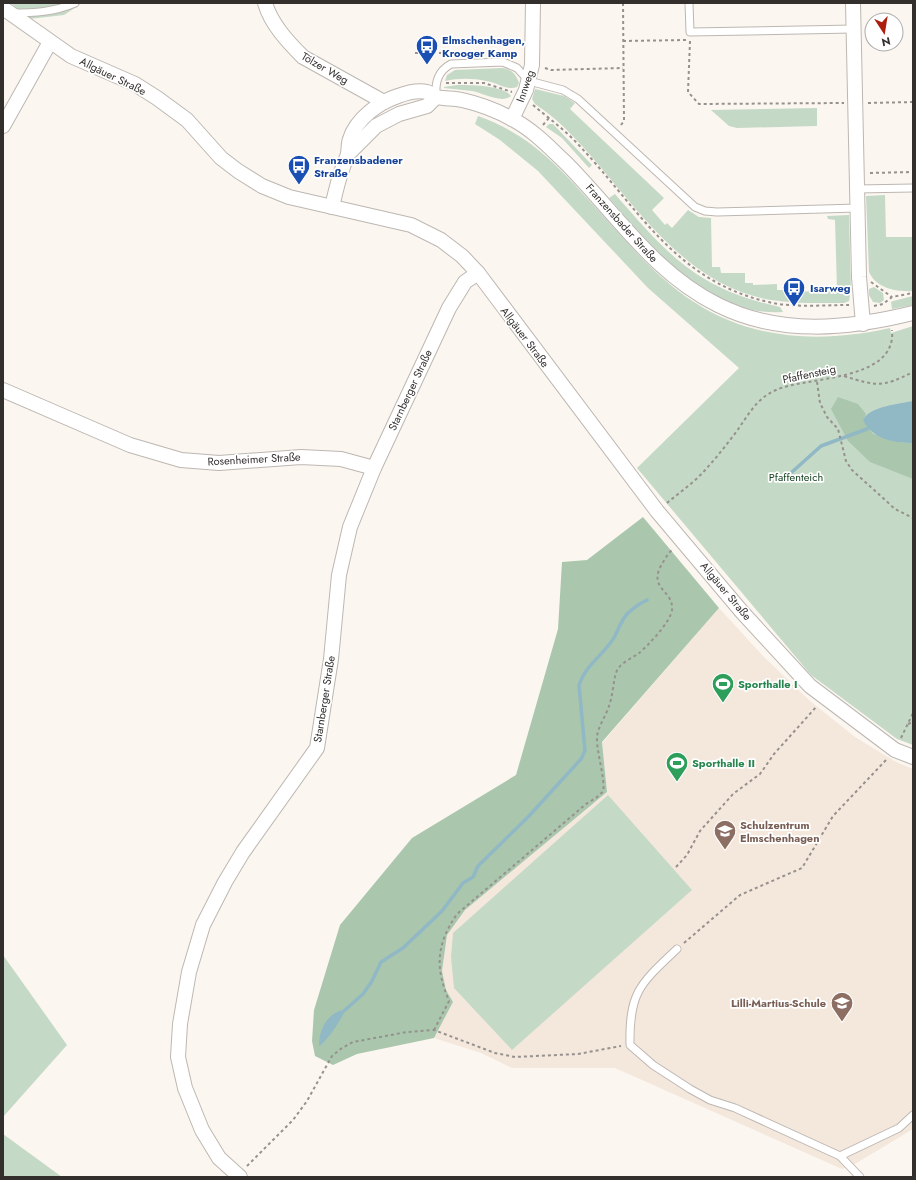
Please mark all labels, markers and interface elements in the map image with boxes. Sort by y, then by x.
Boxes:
north arrow [864,12,904,52]
place label: Elmschenhagen, Krooger Kamp [442,32,525,61]
bus stop icon: Elmschenhagen, Krooger Kamp [414,33,440,66]
text: N [880,33,892,51]
street label: Tölzer Weg [298,48,352,88]
street label: Allgäuer Straße [77,53,149,99]
street label: Innweg [512,68,538,104]
place label: Franzensbadener Straße [314,152,403,181]
bus stop icon: Franzensbadener Straße [286,153,312,186]
street label: Franzensbader Straße [582,180,662,266]
bus stop icon: Isarweg [781,275,807,308]
place label: Isarweg [810,280,851,296]
street label: Allgäuer Straße [497,303,553,371]
street label: Starnberger Straße [384,347,436,433]
street label: Pfaffensteig [781,361,837,387]
street label: Rosenheimer Straße [207,449,301,469]
park label: Pfaffenteich [769,469,823,485]
street label: Allgäuer Straße [697,558,755,624]
street label: Starnberger Straße [309,654,339,744]
sports icon: Sporthalle I [710,671,736,704]
place label: Sporthalle I [738,676,797,692]
sports icon: Sporthalle II [664,750,690,783]
place label: Sporthalle II [692,755,755,771]
place label: Schulzentrum Elmschenhagen [740,817,820,846]
school or university icon: Schulzentrum Elmschenhagen [712,818,738,851]
school or university icon: Lilli-Martius-Schule [829,990,855,1023]
place label: Lilli-Martius-Schule [731,995,826,1011]

